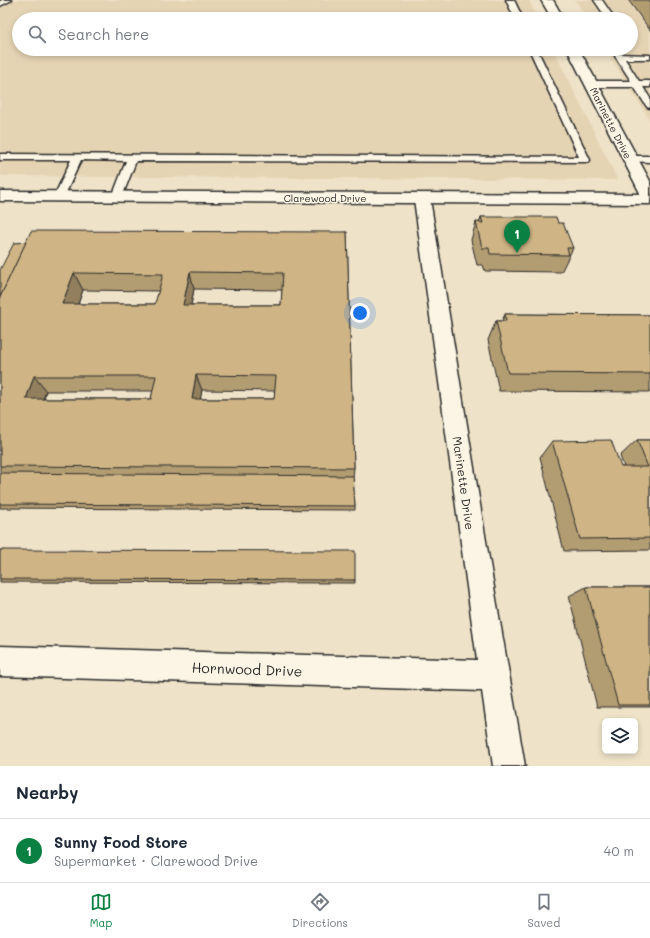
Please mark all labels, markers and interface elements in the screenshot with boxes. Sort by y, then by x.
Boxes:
search box [12,12,638,56]
icon: search [26,23,48,45]
text: Search here [58,24,149,44]
street label: Marinette Drive [587,85,635,161]
street label: Clarewood Drive [284,191,366,205]
pin: 1 [504,220,530,253]
your location [350,303,370,323]
street label: Marinette Drive [450,435,478,531]
street label: Hornwood Drive [191,658,303,680]
map controls [602,718,638,754]
button: layers [602,718,638,754]
text: Nearby [16,781,78,803]
text: Sunny Food Store [54,832,187,852]
text: 1 [26,842,32,859]
text: 40 m [604,842,634,859]
text: Supermarket · Clarewood Drive [54,852,258,869]
tab: Map [90,891,112,930]
tab: Directions [292,891,348,930]
tab: Saved [527,891,560,930]

